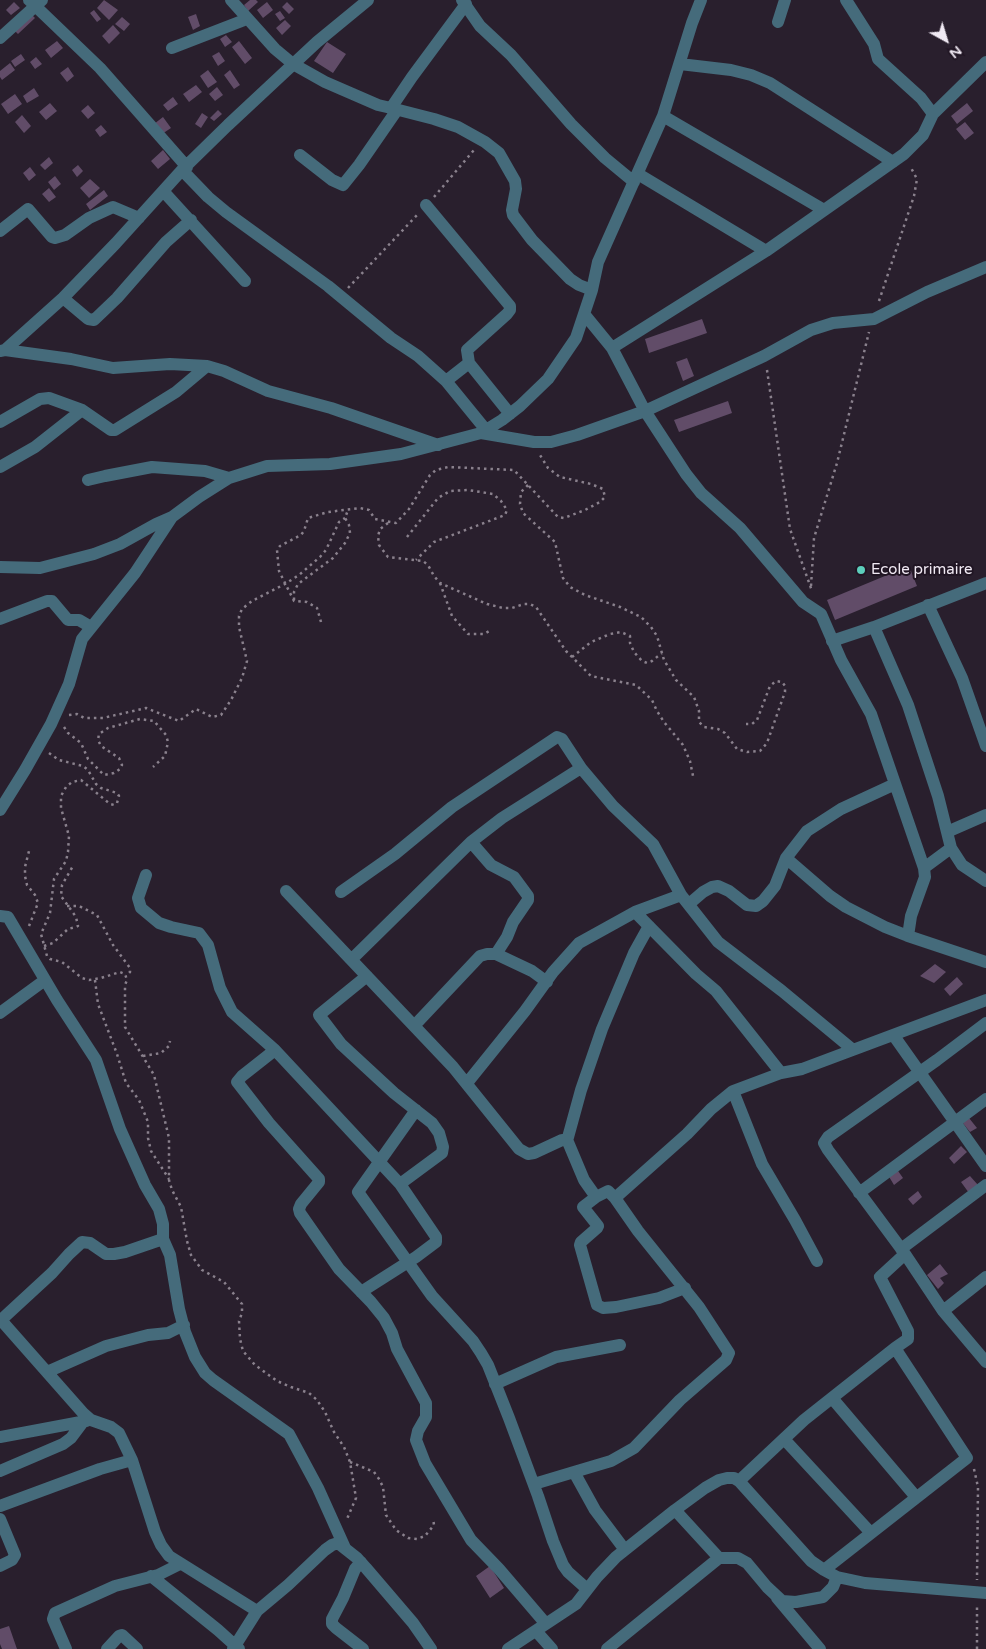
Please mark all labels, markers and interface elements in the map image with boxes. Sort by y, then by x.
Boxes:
north arrow [921,15,971,65]
text: N [946,42,965,62]
place label: Ecole primaire [871,561,972,579]
marker: Ecole primaire [855,564,867,576]

